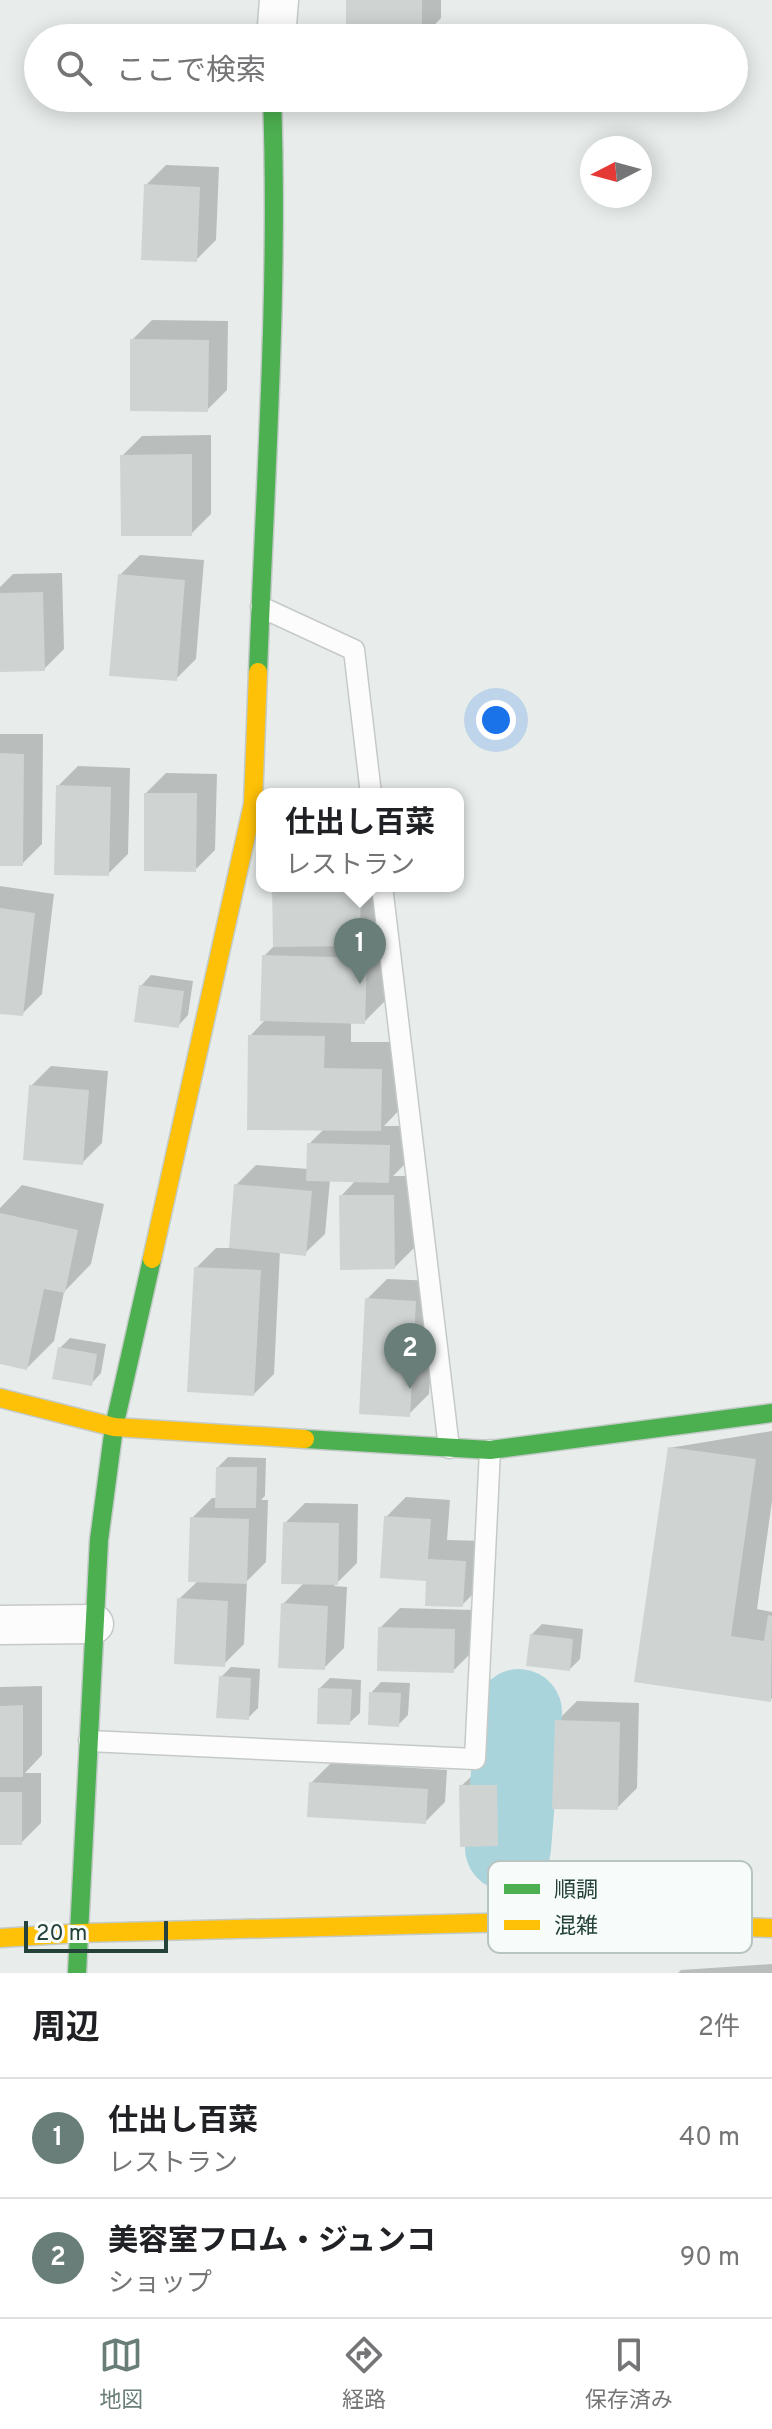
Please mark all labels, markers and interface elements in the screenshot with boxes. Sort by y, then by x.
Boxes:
search box [24,24,748,112]
icon: search [52,46,96,90]
text: ここで検索 [116,54,266,91]
north arrow [580,136,652,208]
your location [476,700,516,740]
popup [256,788,464,892]
text: 仕出し百菜 [285,806,435,843]
text: レストラン [285,850,415,883]
pin: 1 [334,918,386,984]
pin: 2 [384,1323,436,1389]
legend [488,1861,752,1953]
text: 順調 [554,1878,598,1905]
text: 混雑 [554,1914,598,1941]
scale bar [24,1917,168,1953]
text: 20 m [36,1921,87,1948]
text: 周辺 [32,2008,100,2051]
text: 2件 [698,2012,740,2045]
text: 仕出し百菜 [108,2104,258,2141]
text: 1 [53,2122,63,2155]
text: 40 m [679,2122,740,2155]
text: レストラン [108,2148,238,2181]
text: 美容室フロム・ジュンコ [108,2224,436,2261]
text: 2 [50,2242,66,2275]
text: 90 m [680,2242,740,2275]
text: ショップ [108,2268,212,2301]
tab: 地図 [99,2333,143,2415]
tab: 経路 [342,2333,386,2415]
tab: 保存済み [585,2333,673,2415]

